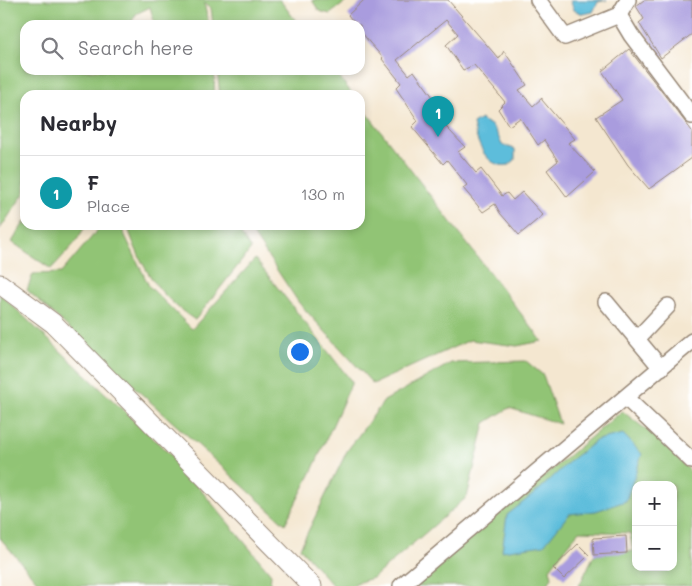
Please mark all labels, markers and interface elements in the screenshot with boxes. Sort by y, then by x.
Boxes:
search box [20,20,365,75]
icon: search [38,34,66,62]
text: Search here [78,35,194,60]
pin: 1 [422,96,454,137]
text: Nearby [40,109,117,136]
text: F [87,170,99,195]
text: 1 [52,183,60,204]
text: 130 m [301,183,345,204]
text: Place [87,195,130,216]
your location [287,339,313,365]
map controls [632,481,677,571]
button: + [632,481,677,526]
button: − [632,526,677,571]

